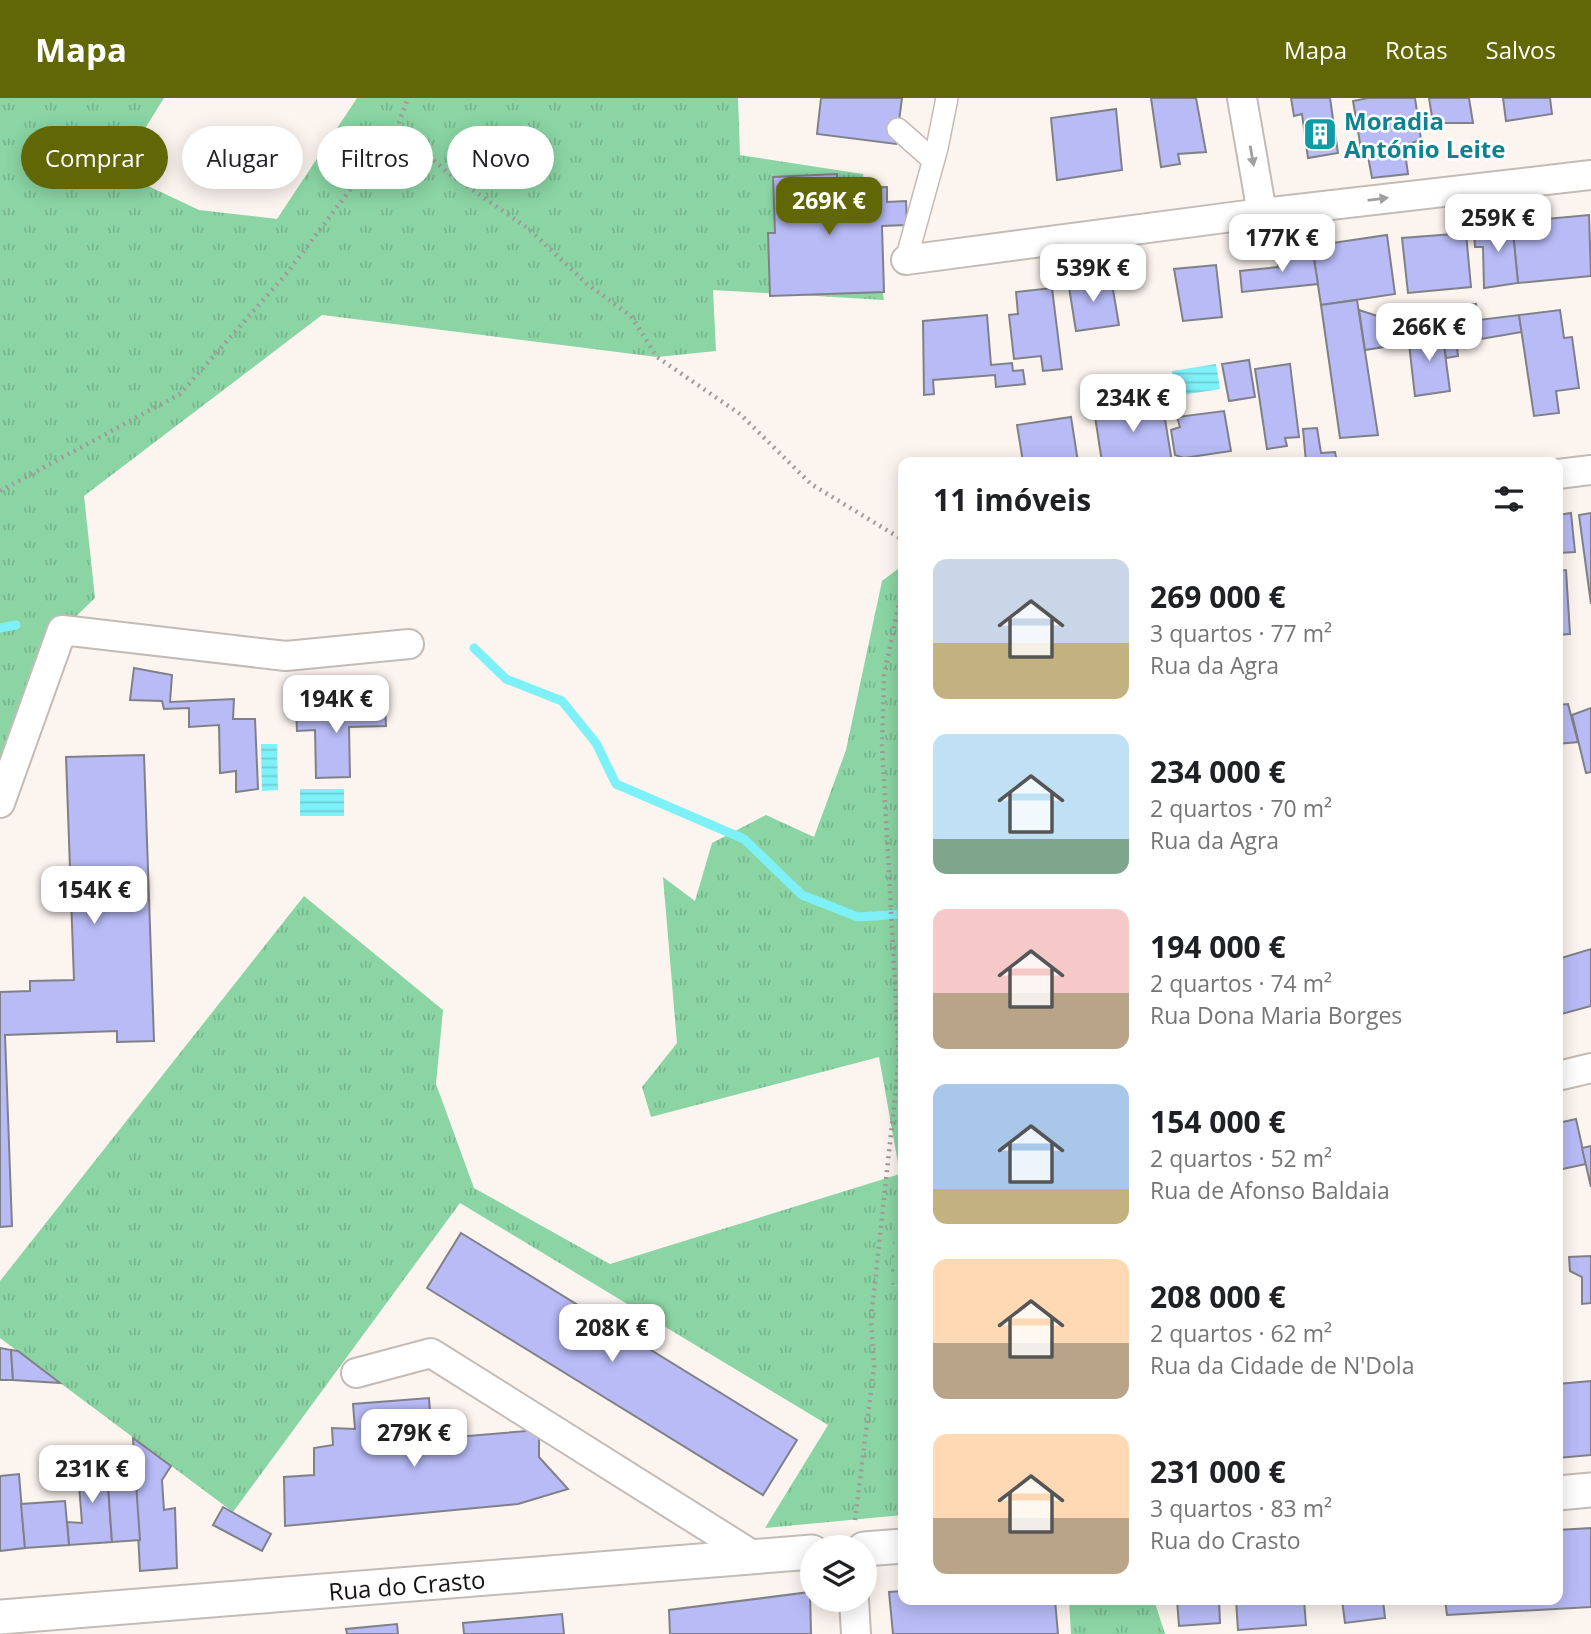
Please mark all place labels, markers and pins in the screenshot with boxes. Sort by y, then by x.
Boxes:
place label: Moradia António Leite [1344,104,1505,165]
building icon: Moradia António Leite [1301,115,1339,153]
pin: 269K € [772,178,886,237]
pin: 259K € [1441,194,1555,254]
pin: 177K € [1225,214,1339,274]
pin: 539K € [1036,244,1150,304]
pin: 266K € [1372,303,1486,363]
pin: 234K € [1076,374,1190,434]
pin: 194K € [279,676,393,735]
pin: 154K € [37,866,151,926]
pin: 208K € [555,1304,669,1364]
pin: 279K € [357,1410,471,1469]
pin: 231K € [35,1446,149,1505]

